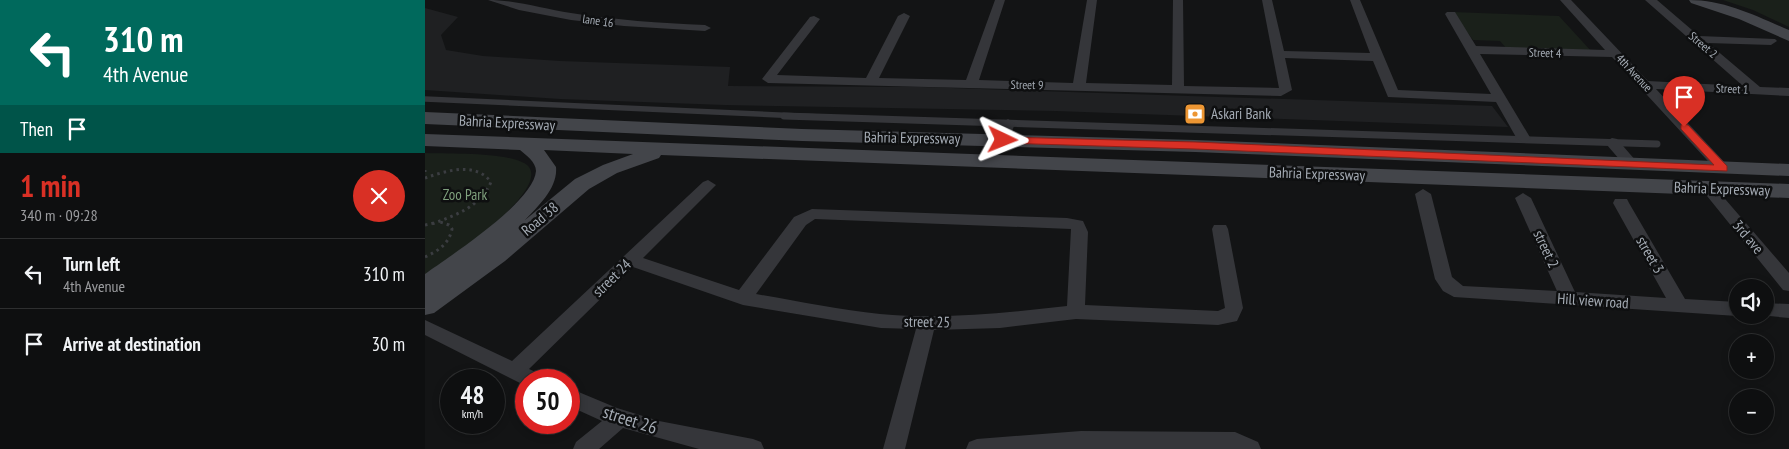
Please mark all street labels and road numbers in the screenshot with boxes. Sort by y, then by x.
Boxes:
street label: lane 16 [582,11,615,30]
street label: Street 2 [1686,28,1721,61]
street label: Street 4 [1528,44,1562,61]
street label: 4th Avenue [1613,51,1656,95]
street label: Street 9 [1010,77,1044,92]
street label: Street 1 [1715,80,1749,97]
street label: Bahria Expressway [458,110,556,135]
street label: Bahria Expressway [864,127,961,148]
street label: Bahria Expressway [1269,162,1366,185]
street label: Bahria Expressway [1674,177,1771,200]
street label: Road 38 [517,198,562,239]
street label: 3rd ave [1729,216,1768,258]
street label: street 2 [1529,227,1563,271]
street label: street 3 [1632,233,1669,277]
street label: street 24 [588,255,635,301]
street label: Hill view road [1557,289,1629,312]
street label: street 25 [904,312,950,331]
street label: street 26 [600,400,660,439]

